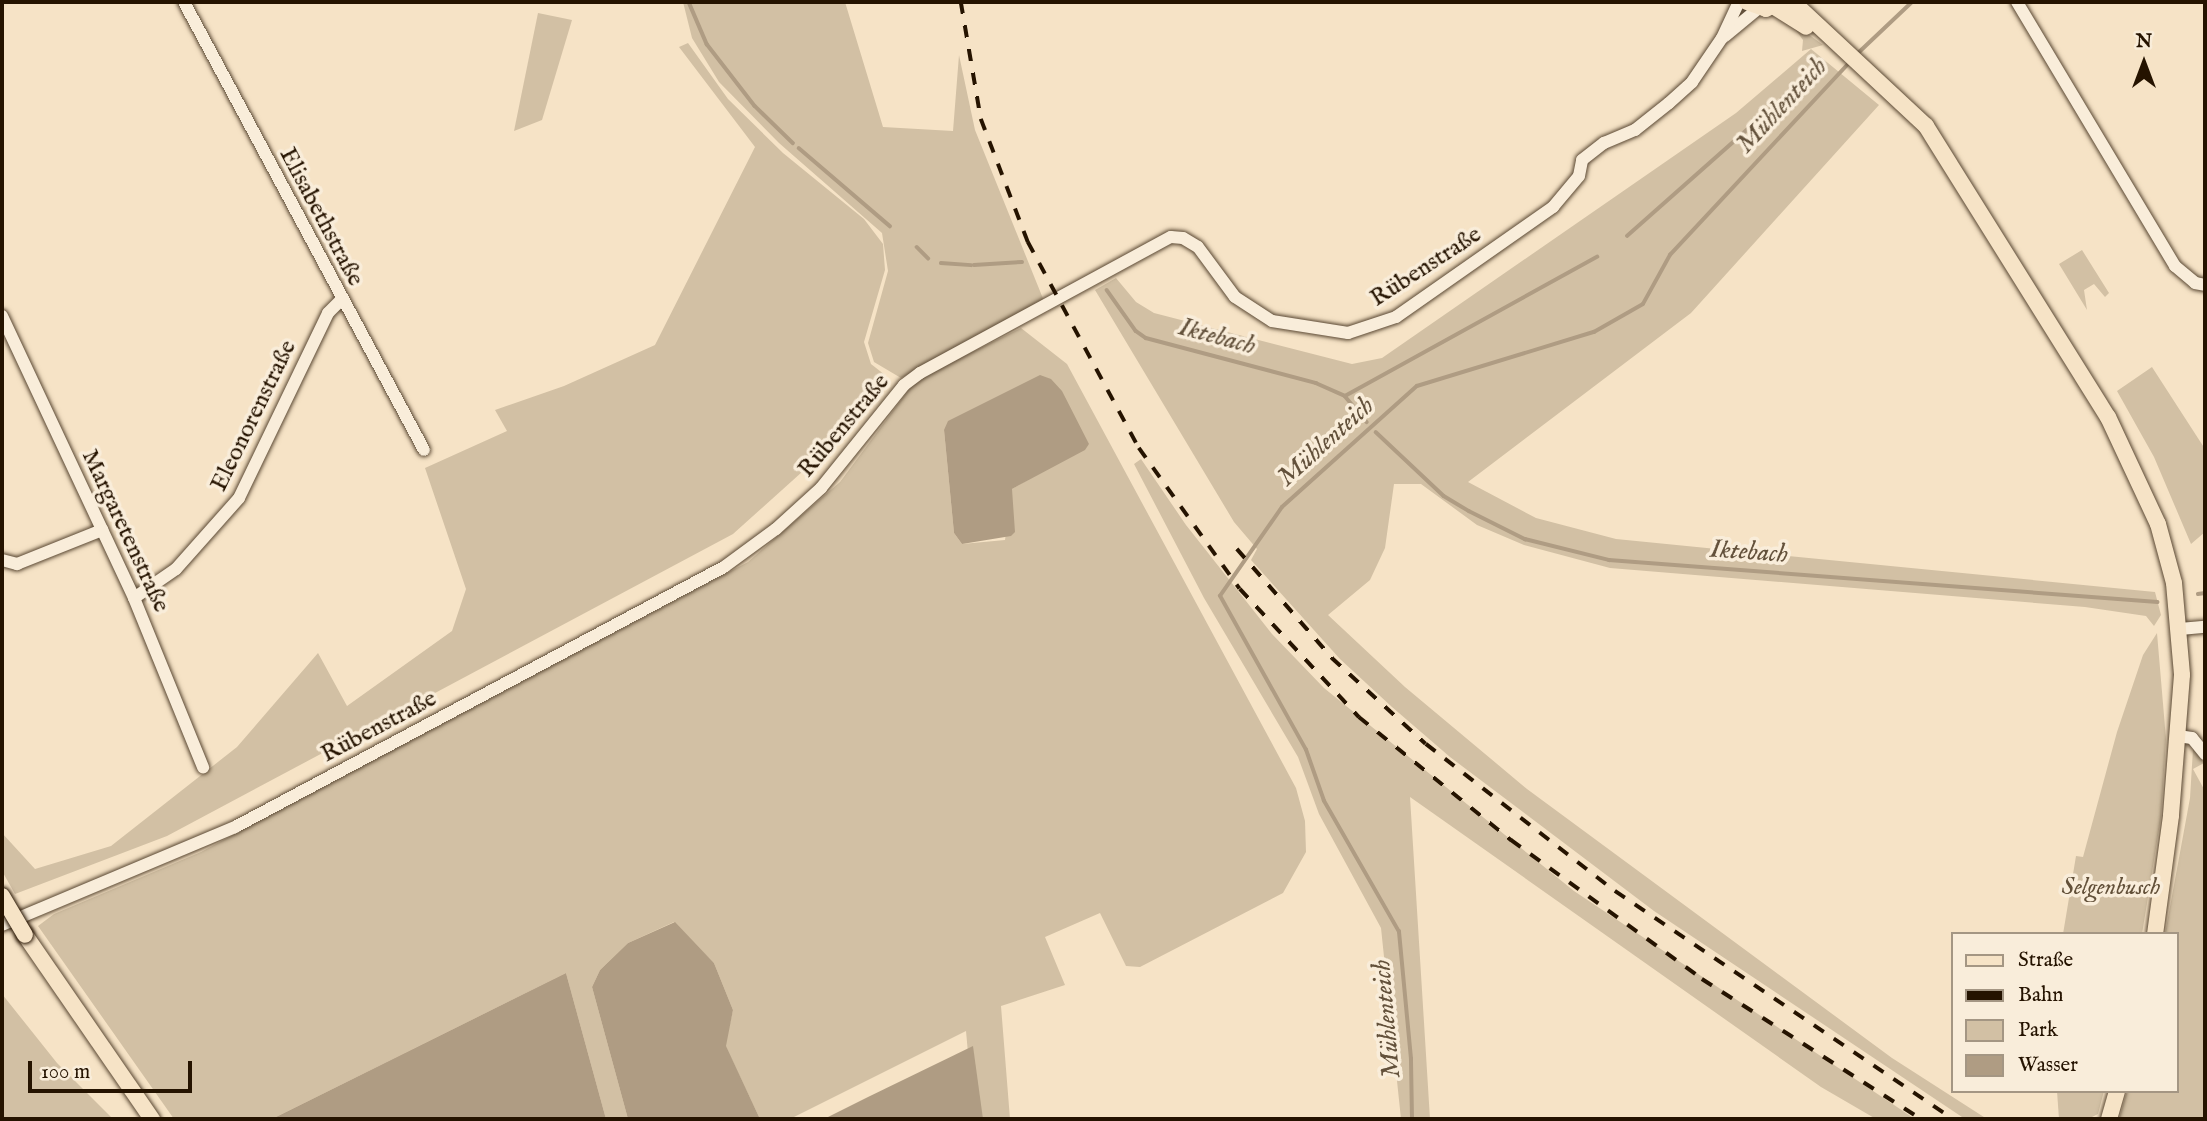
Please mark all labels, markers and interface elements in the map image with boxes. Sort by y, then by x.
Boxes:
north arrow [2109,28,2179,98]
text: N [2136,30,2152,54]
water label: Mühlenteich [1730,52,1834,160]
street label: Elisabethstraße [272,143,370,291]
street label: Rübenstraße [1365,220,1487,314]
water label: Iktebach [1175,312,1259,362]
street label: Eleonorenstraße [205,336,303,496]
street label: Rübenstraße [792,368,896,484]
water label: Mühlenteich [1271,391,1381,493]
street label: Margaretenstraße [75,445,175,617]
water label: Iktebach [1709,534,1789,570]
street label: Rübenstraße [316,685,442,769]
park label: Selgenbusch [2062,874,2160,902]
legend [1952,932,2179,1093]
text: Straße [2018,947,2073,974]
water label: Mühlenteich [1366,958,1408,1080]
text: Bahn [2018,982,2063,1009]
text: Park [2018,1017,2058,1044]
scale bar [32,1048,196,1092]
text: Wasser [2018,1052,2078,1079]
text: 100 m [41,1059,90,1086]

